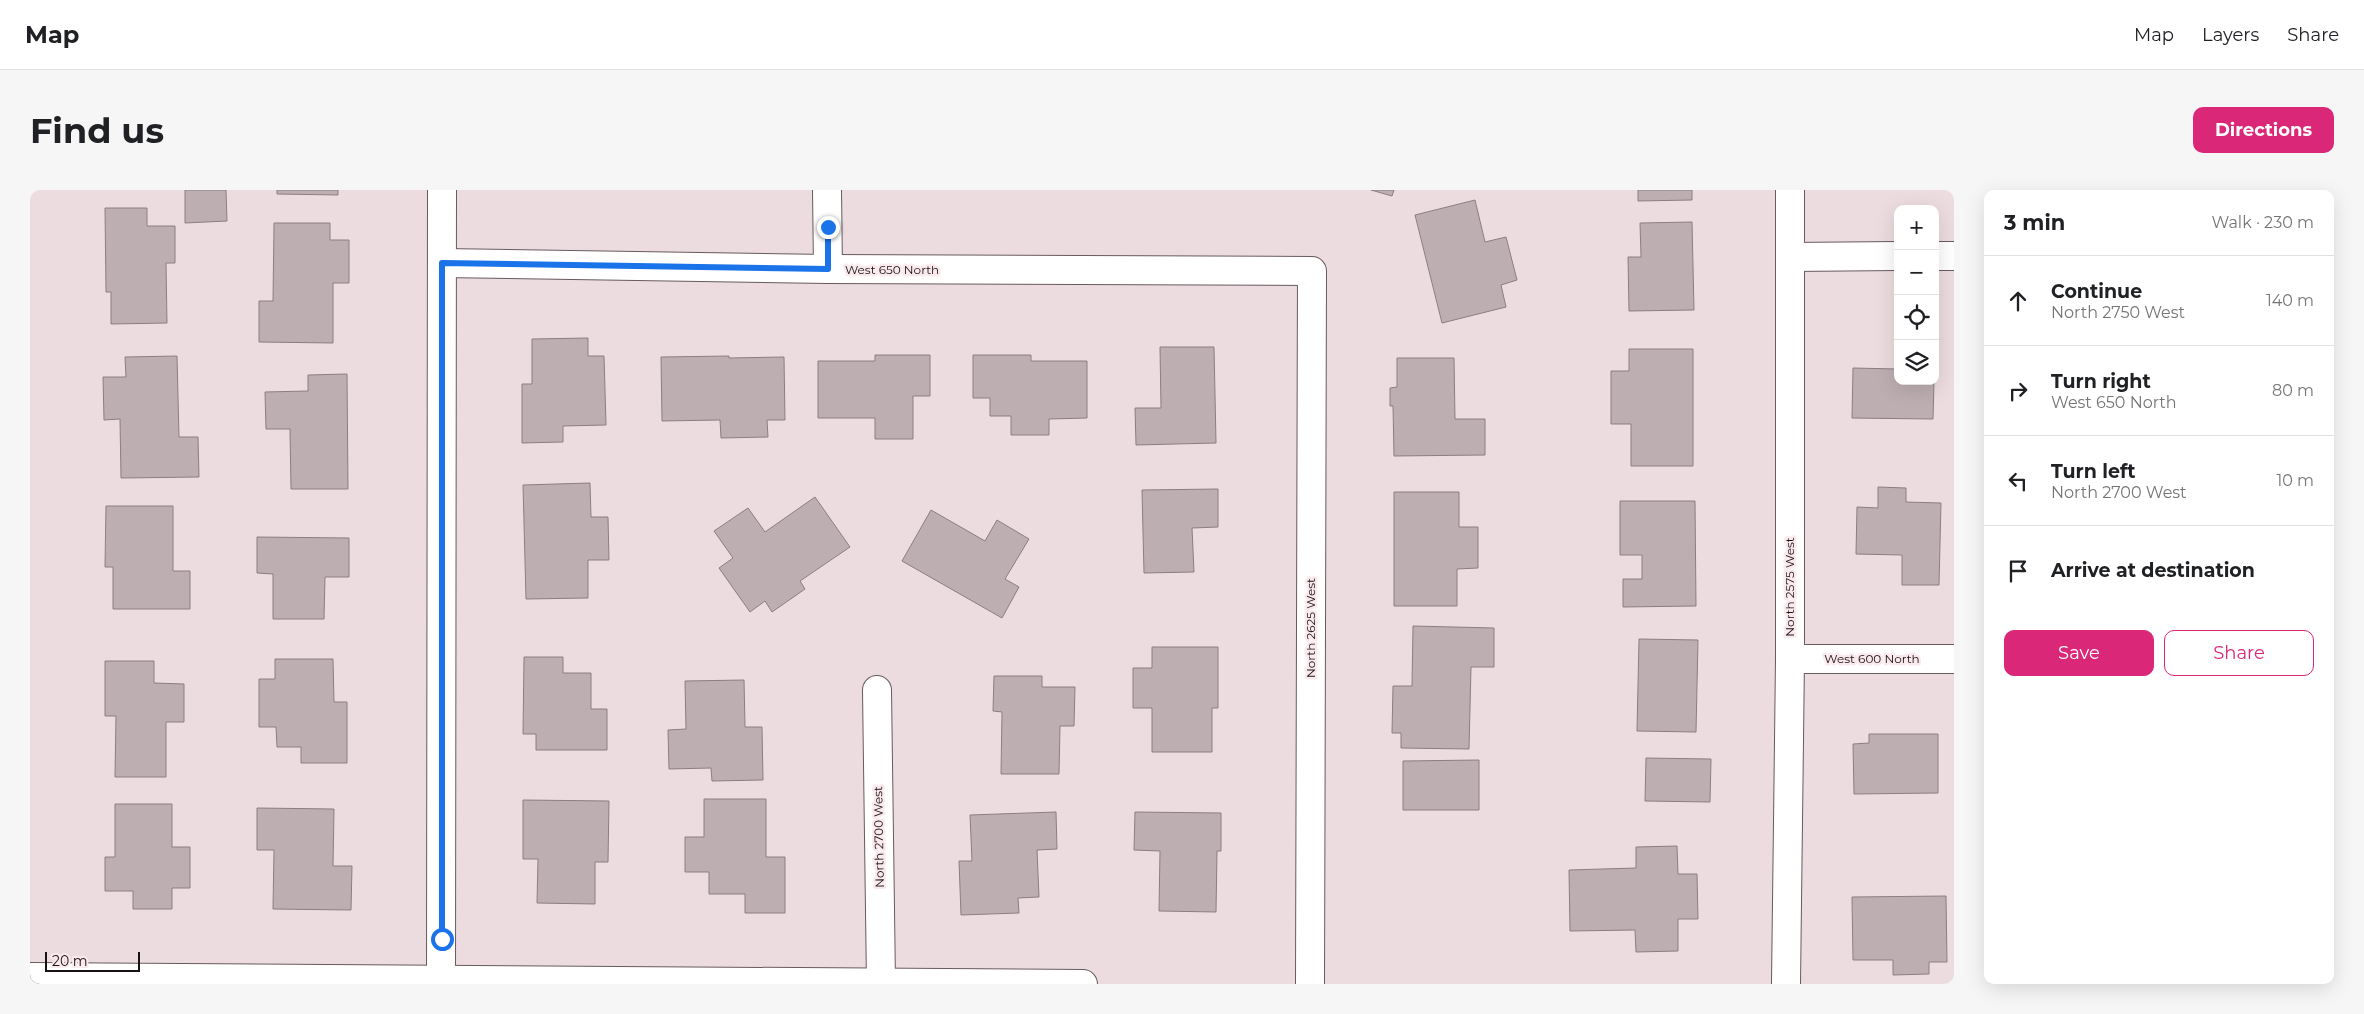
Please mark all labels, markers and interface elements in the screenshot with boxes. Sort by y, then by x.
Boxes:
text: Map [25,20,79,49]
text: Map [2134,24,2174,46]
text: Layers [2202,24,2259,46]
text: Share [2287,24,2339,46]
button: Directions [2193,107,2334,153]
text: Find us [30,109,164,152]
map controls [1894,205,1939,385]
button: + [1894,205,1939,250]
text: 3 min [2004,210,2065,235]
text: Walk · 230 m [2212,213,2314,232]
route end [817,216,840,239]
button: − [1894,250,1939,295]
street label: West 650 North [845,262,939,277]
text: Continue [2051,280,2142,303]
icon: ahead [2004,287,2032,315]
text: 140 m [2266,291,2314,310]
button: locate [1894,295,1939,340]
text: North 2750 West [2051,303,2185,322]
button: layers [1894,340,1939,385]
text: Turn right [2051,370,2151,393]
icon: right [2004,377,2032,405]
text: 80 m [2272,381,2314,400]
text: West 650 North [2051,393,2177,412]
text: Turn left [2051,460,2136,483]
icon: left [2004,467,2032,495]
text: 10 m [2276,471,2314,490]
text: North 2700 West [2051,483,2187,502]
street label: North 2575 West [1782,537,1797,637]
icon: arrive [2004,557,2032,585]
text: Arrive at destination [2051,559,2255,582]
street label: North 2625 West [1303,578,1318,678]
button: Save [2004,630,2154,676]
button: Share [2164,630,2314,676]
street label: West 600 North [1824,651,1920,666]
street label: North 2700 West [870,786,887,888]
route start [431,928,454,951]
scale bar [45,949,140,972]
text: 20 m [52,952,88,970]

